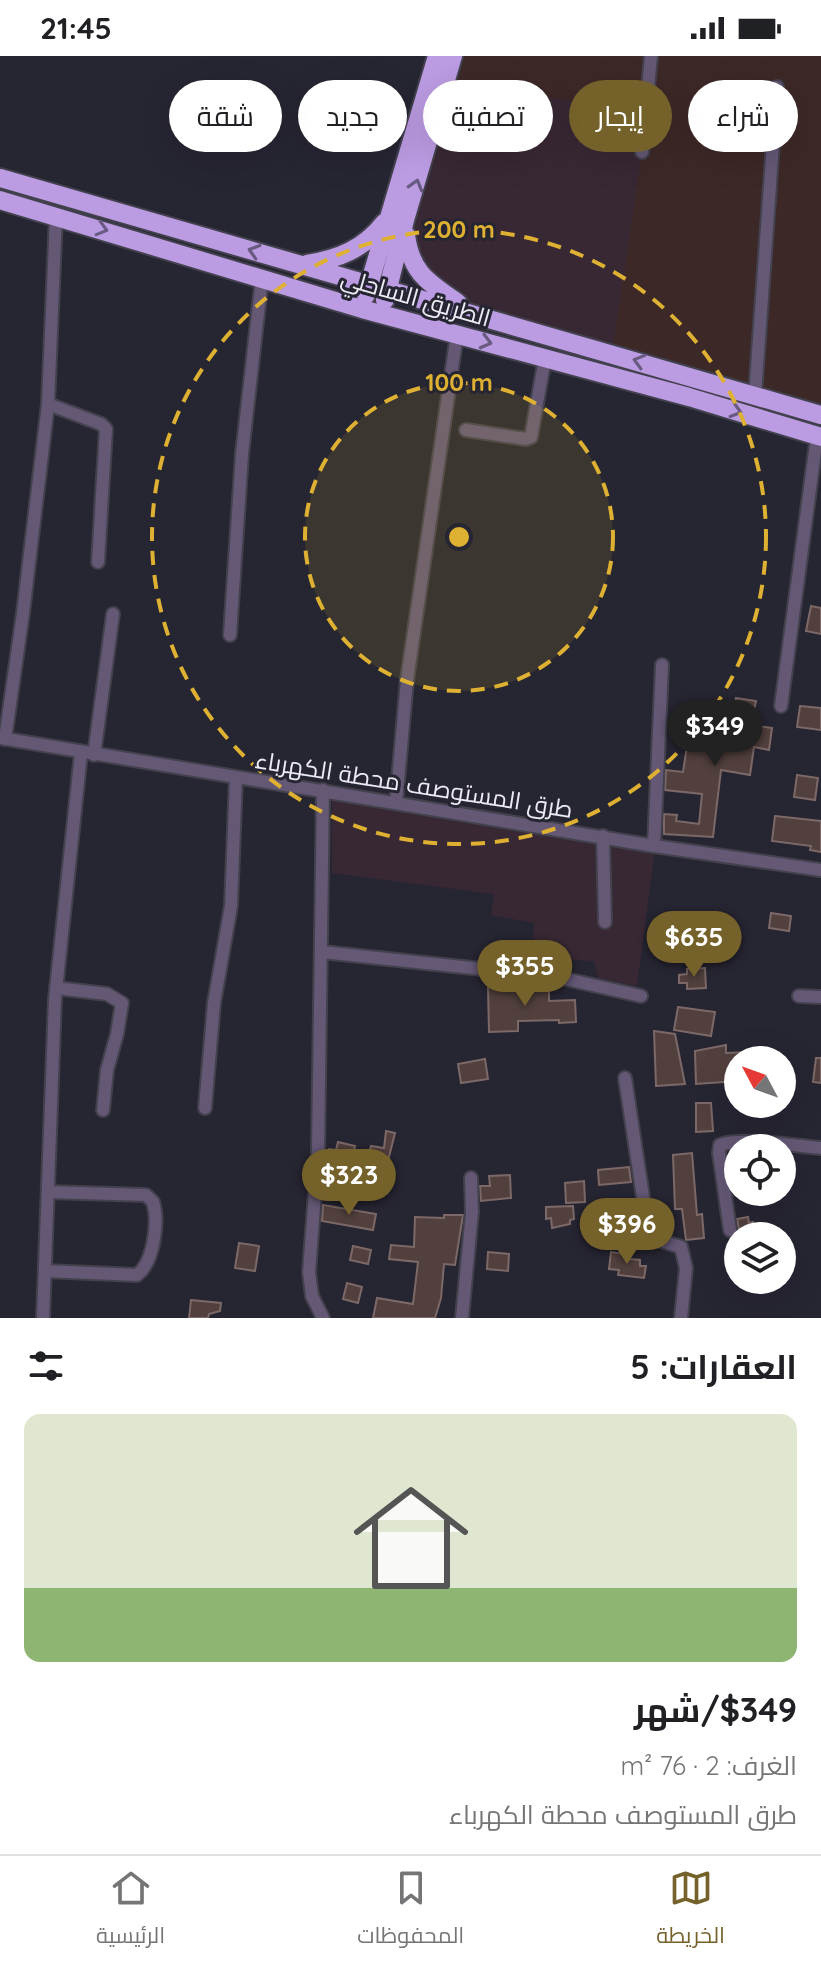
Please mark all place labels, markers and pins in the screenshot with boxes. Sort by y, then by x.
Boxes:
centre of rings [445,523,473,551]
pin: $349 [668,700,762,768]
pin: $635 [647,911,741,979]
pin: $355 [478,940,572,1008]
pin: $323 [302,1149,396,1217]
pin: $396 [580,1198,674,1266]

